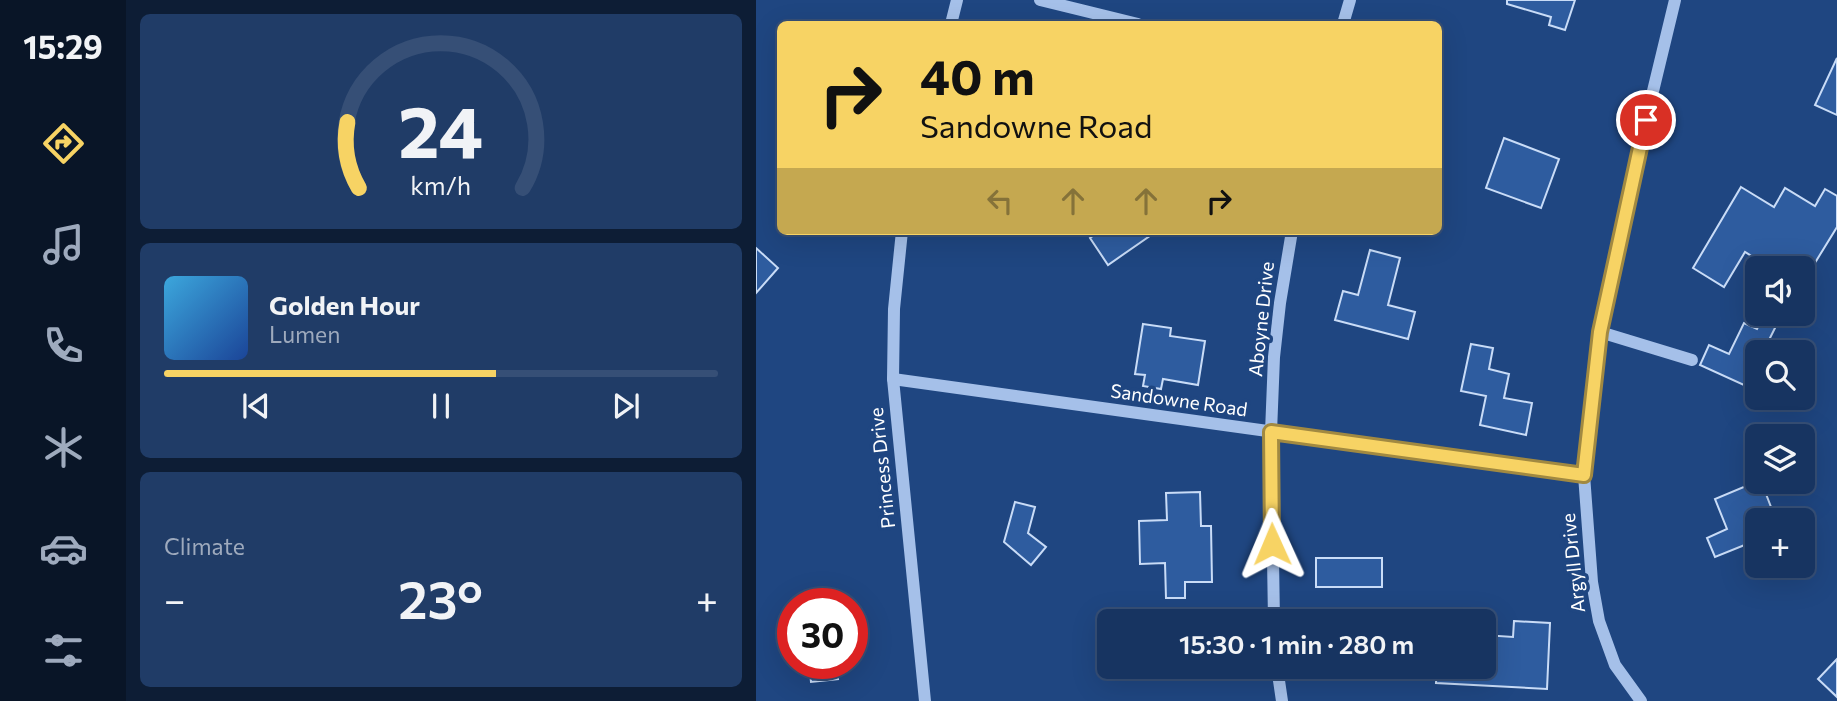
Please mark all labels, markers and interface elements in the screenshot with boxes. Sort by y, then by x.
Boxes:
text: 15:29 [23,26,103,66]
text: 40 m [920,45,1035,105]
icon: right [805,49,896,140]
text: 24 [398,84,484,173]
pin [1616,90,1676,150]
icon: arrive [1627,101,1665,139]
text: Sandowne Road [920,105,1153,145]
icon: directions [39,119,88,168]
text: km/h [411,169,471,199]
icon: left [981,182,1019,220]
icon: ahead [1054,182,1092,220]
icon: ahead [1127,182,1165,220]
icon: right [1200,182,1238,220]
icon: music [39,220,88,269]
map controls [1745,256,1815,578]
button: sound [1745,256,1815,326]
street label: Aboyne Drive [1243,260,1278,378]
text: Golden Hour [269,289,420,320]
text: Lumen [269,320,340,348]
icon: phone [39,321,88,370]
button: search [1745,340,1815,410]
street label: Sandowne Road [1109,379,1249,421]
icon: previous [237,387,275,425]
icon: pause [422,387,460,425]
icon: next [607,387,645,425]
street label: Princess Drive [864,406,899,530]
icon: climate [39,423,88,472]
button: layers [1745,424,1815,494]
position arrow [1235,507,1309,581]
button: + [1745,508,1815,578]
street label: Argyll Drive [1556,512,1589,614]
icon: car [39,524,88,573]
text: Climate [164,532,245,560]
text: 23° [398,566,483,630]
text: − [164,575,186,622]
text: + [696,575,718,622]
speed limit sign: 30 [777,588,868,679]
icon: filters [39,626,88,675]
text: 15:30 · 1 min · 280 m [1179,628,1414,659]

